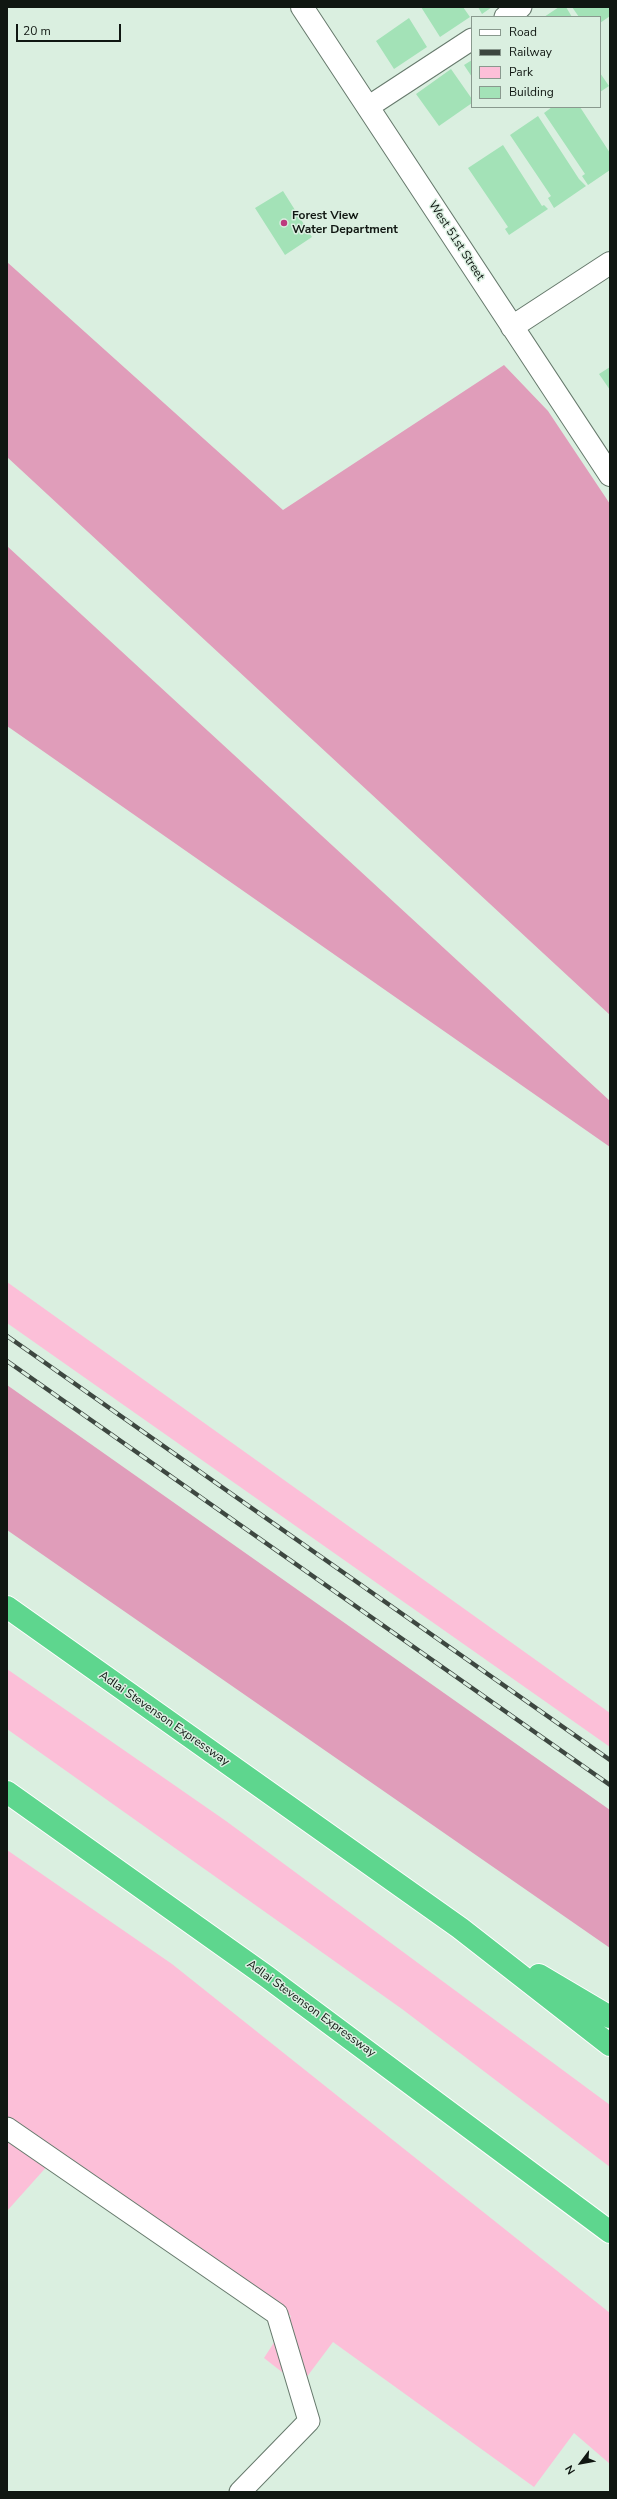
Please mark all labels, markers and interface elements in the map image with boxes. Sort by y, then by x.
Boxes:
scale bar [18,16,123,42]
legend [471,16,601,108]
text: 20 m [23,23,51,39]
text: Road [509,24,537,40]
text: Railway [509,44,552,60]
text: Park [509,64,533,80]
text: Building [509,84,554,100]
street label: West 51st Street [425,198,487,284]
place label: Forest View Water Department [292,209,398,237]
marker: Forest View Water Department [279,218,289,228]
street label: Adlai Stevenson Expressway [96,1668,232,1770]
street label: Adlai Stevenson Expressway [244,1957,378,2061]
north arrow [561,2443,601,2483]
text: N [562,2462,579,2477]

